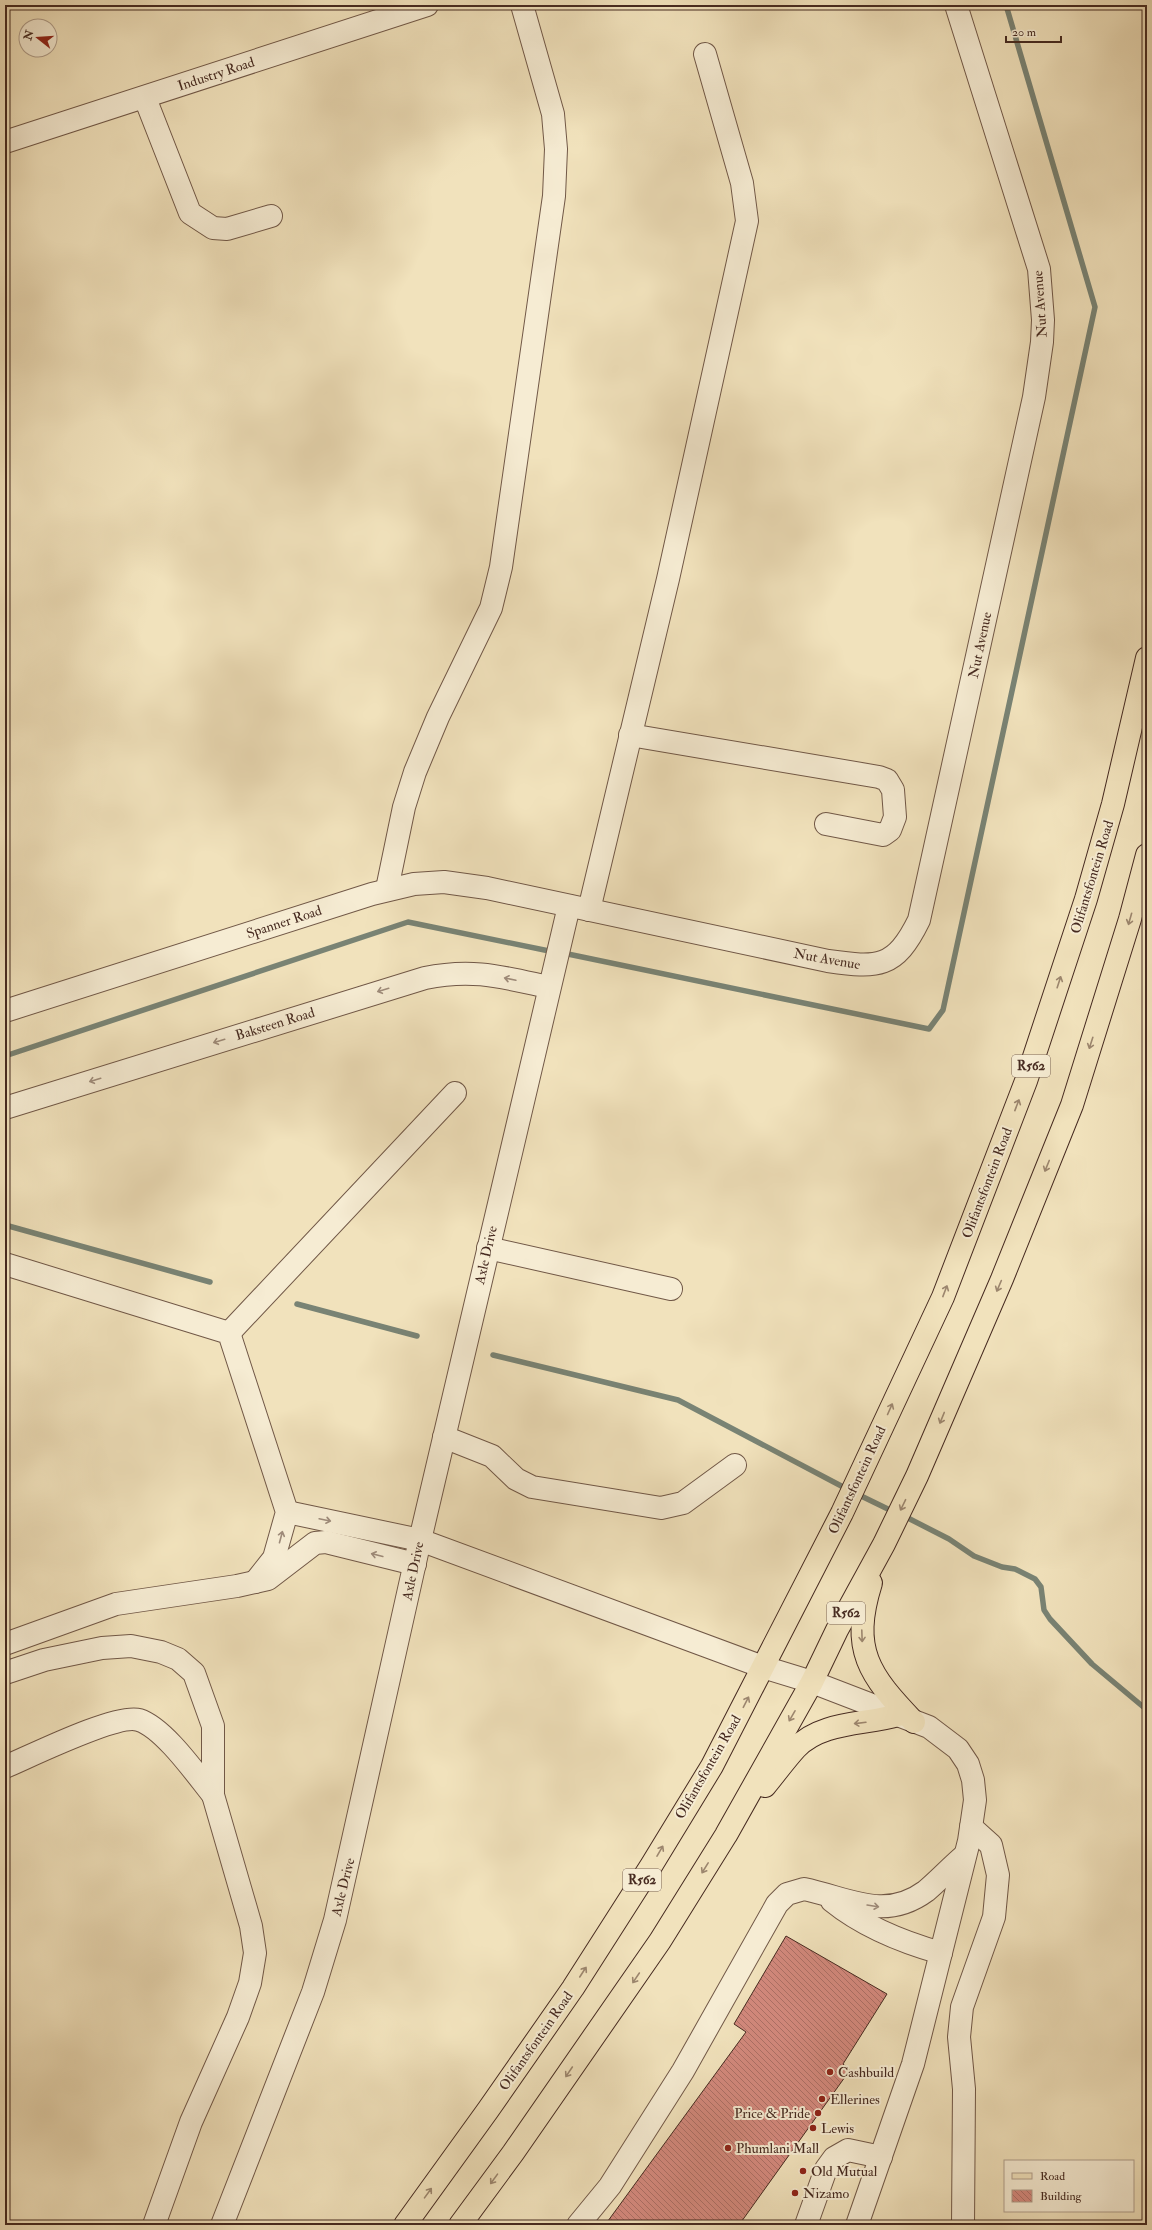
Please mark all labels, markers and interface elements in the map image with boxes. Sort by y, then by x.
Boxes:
north arrow [18,18,58,58]
scale bar [1006,18,1061,44]
text: 20 m [1012,25,1037,40]
text: N [21,28,37,43]
street label: Industry Road [175,54,257,95]
street label: Nut Avenue [1029,270,1051,338]
street label: Nut Avenue [965,610,995,680]
street label: Olifantsfontein Road [1067,818,1117,936]
street label: Spanner Road [244,902,324,943]
one-way arrow [1126,913,1133,926]
street label: Nut Avenue [792,945,862,973]
one-way arrow [504,974,517,982]
one-way arrow [1056,975,1063,988]
one-way arrow [377,987,390,994]
street label: Baksteen Road [233,1004,317,1044]
one-way arrow [1087,1037,1094,1050]
one-way arrow [213,1038,226,1045]
road number: R562 [1012,1055,1050,1077]
one-way arrow [89,1076,101,1084]
one-way arrow [1014,1099,1022,1111]
street label: Olifantsfontein Road [958,1125,1016,1241]
one-way arrow [1043,1159,1050,1171]
street label: Axle Drive [471,1224,501,1287]
one-way arrow [995,1280,1002,1292]
one-way arrow [941,1286,949,1298]
one-way arrow [887,1404,894,1416]
one-way arrow [938,1412,945,1424]
street label: Olifantsfontein Road [825,1423,890,1537]
one-way arrow [898,1499,906,1511]
one-way arrow [318,1517,331,1525]
one-way arrow [278,1531,285,1544]
street label: Axle Drive [398,1540,428,1603]
one-way arrow [371,1550,384,1558]
road number: R562 [827,1602,865,1624]
one-way arrow [858,1629,866,1642]
one-way arrow [743,1696,750,1708]
one-way arrow [788,1710,796,1722]
street label: Olifantsfontein Road [671,1712,745,1822]
one-way arrow [854,1719,867,1727]
one-way arrow [657,1845,665,1857]
street label: Axle Drive [327,1856,358,1919]
one-way arrow [701,1862,709,1874]
road number: R562 [623,1869,661,1891]
one-way arrow [866,1902,879,1910]
one-way arrow [579,1967,587,1978]
one-way arrow [632,1972,640,1983]
street label: Olifantsfontein Road [495,1988,577,2094]
place label: Cashbuild [838,2064,894,2081]
one-way arrow [565,2066,573,2077]
marker: Cashbuild [825,2067,835,2077]
place label: Ellerines [830,2091,880,2108]
marker: Ellerines [817,2094,827,2104]
place label: Price & Pride [734,2105,810,2122]
marker: Price & Pride [813,2108,823,2118]
place label: Lewis [821,2120,854,2137]
marker: Lewis [808,2123,818,2133]
place label: Phumlani Mall [736,2140,820,2157]
marker: Phumlani Mall [723,2143,733,2153]
legend [1004,2160,1134,2212]
place label: Old Mutual [811,2163,878,2180]
marker: Old Mutual [798,2166,808,2176]
text: Road [1040,2169,1065,2184]
one-way arrow [490,2173,499,2184]
place label: Nizamo [803,2185,849,2202]
one-way arrow [424,2188,432,2199]
marker: Nizamo [790,2188,800,2198]
text: Building [1040,2189,1083,2204]

